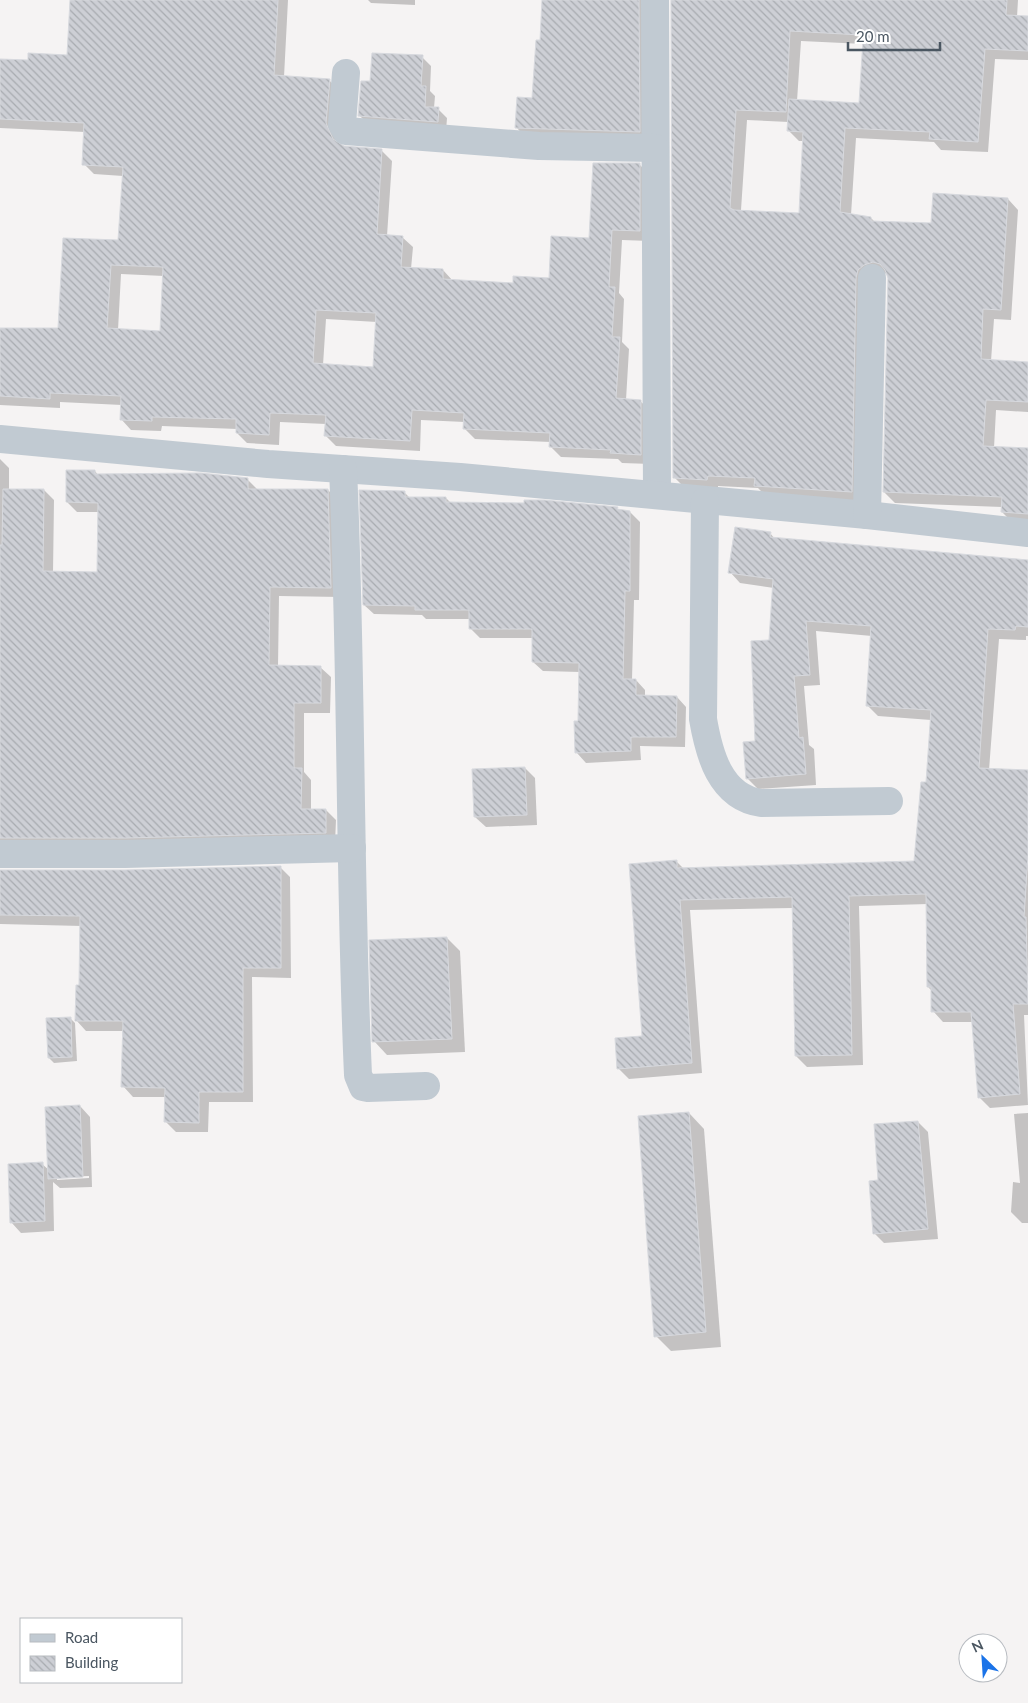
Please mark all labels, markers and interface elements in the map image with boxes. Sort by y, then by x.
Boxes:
scale bar [848,20,940,52]
text: 20 m [856,27,890,45]
legend [20,1618,182,1683]
text: Road [65,1628,98,1646]
north arrow [958,1633,1008,1683]
text: N [969,1636,986,1656]
text: Building [65,1653,118,1671]

